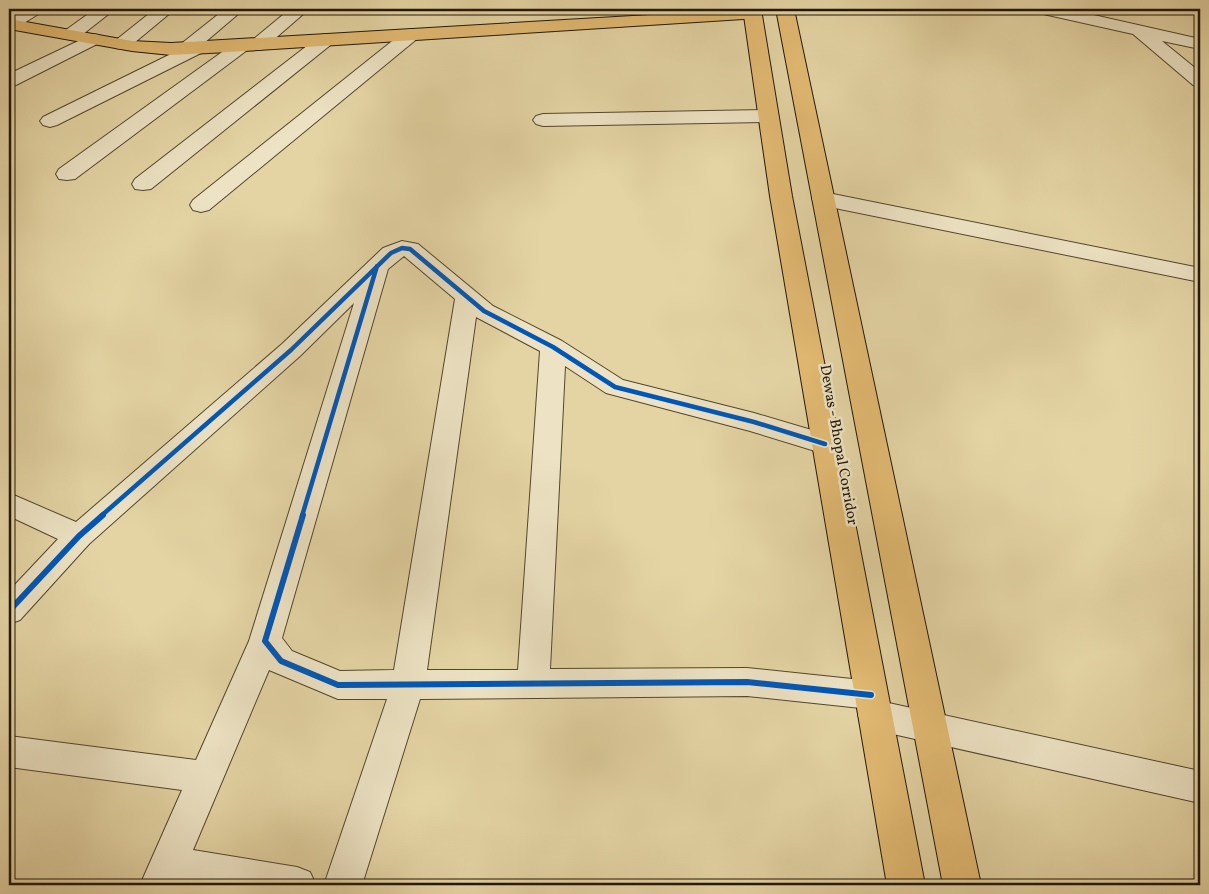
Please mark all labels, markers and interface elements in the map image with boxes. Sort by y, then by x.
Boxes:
street label: Dewas - Bhopal Corridor [814,363,862,527]

